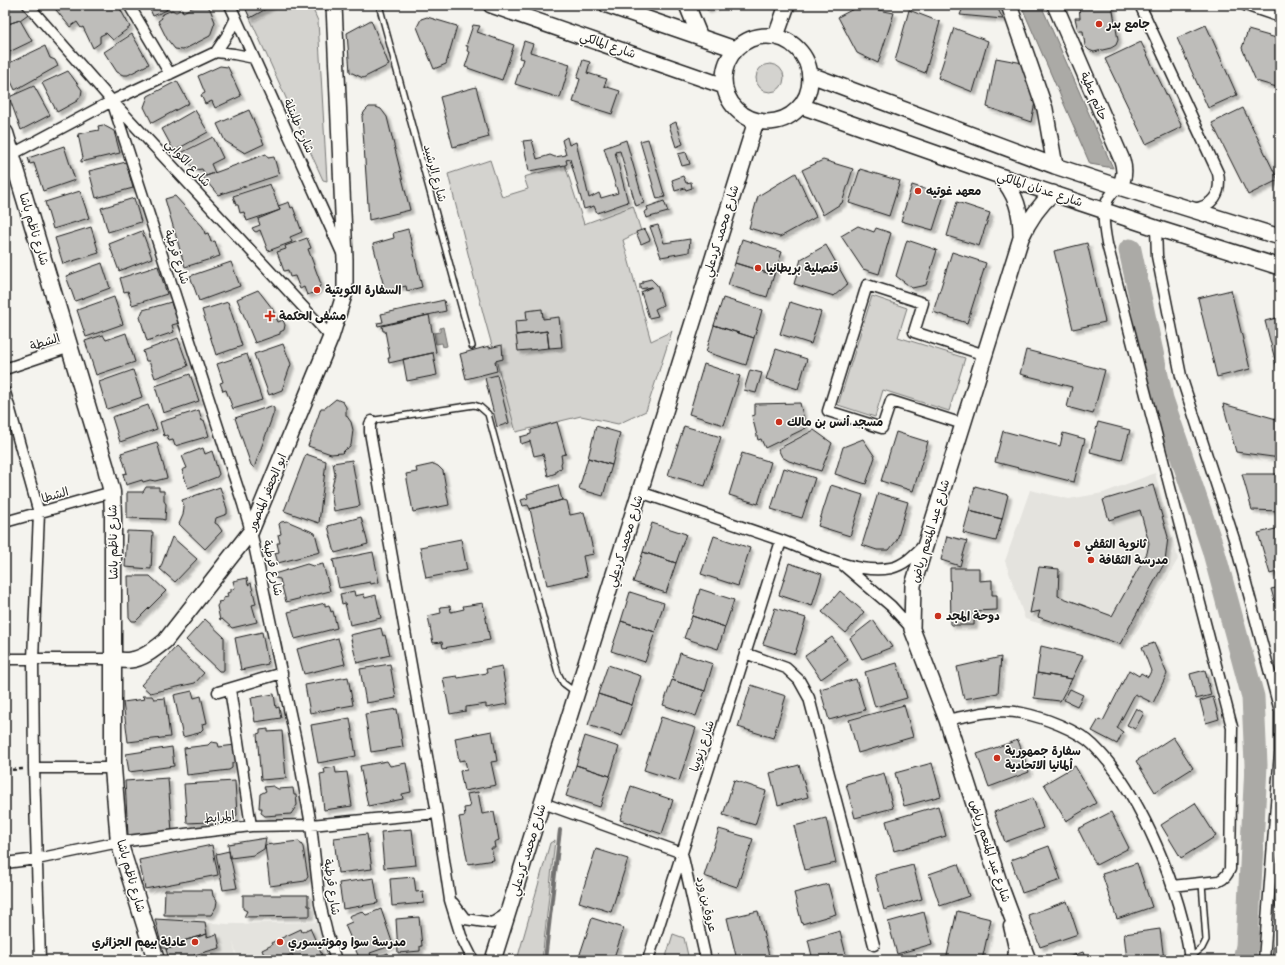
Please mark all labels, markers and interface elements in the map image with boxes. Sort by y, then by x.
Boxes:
place label: جامع بدر [1106,13,1150,35]
marker: جامع بدر [1094,19,1104,29]
street label: شارع المالكي [577,25,639,65]
street label: حاتم عطية [1074,68,1114,124]
street label: شارع طليتلة [277,95,321,157]
street label: شارع الكوابي [160,134,216,192]
street label: شارع الرشيد [417,142,453,204]
street label: شارع عدنان المالكي [994,165,1086,213]
place label: معهد غوتيه [926,180,981,202]
street label: شارع محمد كردعلي [697,182,745,280]
marker: معهد غوتيه [913,186,923,196]
street label: شارع ناظم باشا [13,190,55,268]
street label: شارع قرطبة [158,227,196,287]
place label: قنصلية بريطانيا [766,257,839,279]
marker: قنصلية بريطانيا [753,263,763,273]
place label: السفارة الكويتية [325,279,401,301]
marker: السفارة الكويتية [312,285,322,295]
place label: مشفى الحكمة [279,305,346,327]
marker: مشفى الحكمة [264,310,276,322]
street label: الشطة [27,327,63,357]
place label: مسجد أنس بن مالك [787,411,883,433]
marker: مسجد أنس بن مالك [774,417,784,427]
street label: ابو الجعفر المنصور [240,450,293,535]
street label: شارع عبد المنعم رياض [904,477,956,585]
street label: الشطا [39,481,71,509]
street label: شارع محمد كردعلي [601,492,649,590]
street label: شارع ناظم باشا [101,504,125,580]
place label: ثانوية الثقفي [1085,533,1148,555]
street label: شارع قرطبة [256,538,290,598]
marker: ثانوية الثقفي [1072,539,1082,549]
place label: مدرسة الثقافة [1099,549,1168,571]
marker: مدرسة الثقافة [1086,555,1096,565]
place label: دوحة المجد [946,605,1000,627]
marker: دوحة المجد [933,611,943,621]
street label: شارع زنوبيا [683,717,721,775]
place label: سفارة جمهورية ألمانيا الاتحادية [1005,740,1081,776]
marker: سفارة جمهورية ألمانيا الاتحادية [992,753,1002,763]
street label: شارع عبد المنعم رياض [963,797,1017,905]
street label: شارع محمد كردعلي [504,801,552,899]
street label: المرابط [202,804,236,830]
street label: شارع ناظم باشا [110,837,152,915]
street label: شارع قرطبة [317,857,347,917]
street label: عروة بن ورد [690,874,724,934]
place label: عادلة بيهم الجزائري [92,931,187,953]
place label: مدرسة سوا ومونتيسوري [288,931,406,953]
marker: عادلة بيهم الجزائري [190,937,200,947]
marker: مدرسة سوا ومونتيسوري [275,937,285,947]

